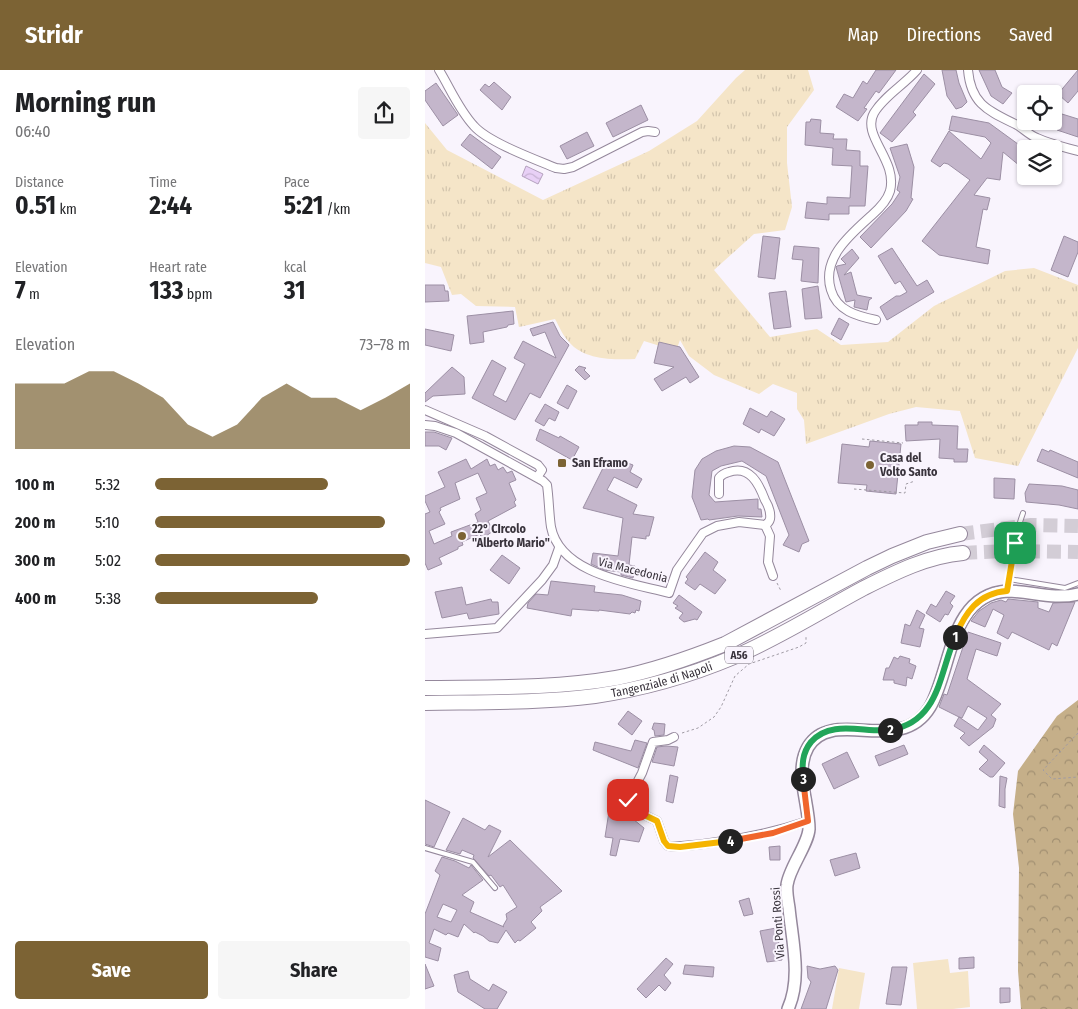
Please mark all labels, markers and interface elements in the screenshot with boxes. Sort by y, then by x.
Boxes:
text: Stridr [25,21,83,49]
text: Map [847,24,879,46]
text: Directions [907,24,981,46]
text: Saved [1009,24,1053,46]
map controls [1017,85,1062,185]
button: locate [1017,85,1062,130]
text: Morning run [15,86,156,119]
button: share [358,87,410,139]
text: 06:40 [15,122,51,141]
button: layers [1017,140,1062,185]
text: Distance [15,174,64,191]
text: Time [149,174,177,191]
text: Pace [284,174,310,191]
text: 0.51 [15,191,56,221]
text: 2:44 [149,191,192,221]
text: 5:21 [284,191,323,221]
text: km [56,201,77,218]
text: /km [323,201,351,218]
text: Elevation [15,259,68,276]
text: Heart rate [149,259,207,276]
text: kcal [284,259,306,276]
text: 7 [15,276,26,306]
text: 133 [149,276,184,306]
text: 31 [284,276,306,306]
text: m [26,286,40,303]
text: bpm [184,286,213,303]
text: Elevation [15,335,75,354]
text: 73–78 m [360,335,410,354]
place label: Casa del Volto Santo [879,451,938,479]
place label: San Eframo [572,456,629,470]
marker: San Eframo [556,457,568,469]
marker: Casa del Volto Santo [864,459,876,471]
text: 100 m [15,475,55,494]
text: 5:32 [95,475,120,494]
text: 200 m [15,513,55,532]
text: 5:10 [95,513,120,532]
place label: 22° CIrcolo "Alberto Mario" [471,522,550,550]
pin [994,522,1036,564]
icon: arrive [1001,529,1029,557]
marker: 22° CIrcolo "Alberto Mario" [456,530,468,542]
text: 300 m [15,551,56,570]
text: 5:02 [95,551,121,570]
street label: Via Macedonia [597,555,669,585]
text: 400 m [15,589,56,608]
text: 5:38 [95,589,121,608]
pin: 1 [943,624,967,650]
text: 1 [953,629,958,646]
road number: A56 [725,646,753,664]
street label: Tangenziale di Napoli [610,659,714,700]
pin: 2 [877,718,903,742]
text: 2 [887,722,894,739]
pin: 3 [791,766,815,792]
text: 3 [800,771,807,788]
pin [607,779,649,821]
icon: check [614,786,642,814]
pin: 4 [717,828,743,854]
text: 4 [727,833,734,850]
street label: Via Ponti Rossi [769,887,787,959]
button: Save [15,941,208,999]
button: Share [218,941,410,999]

